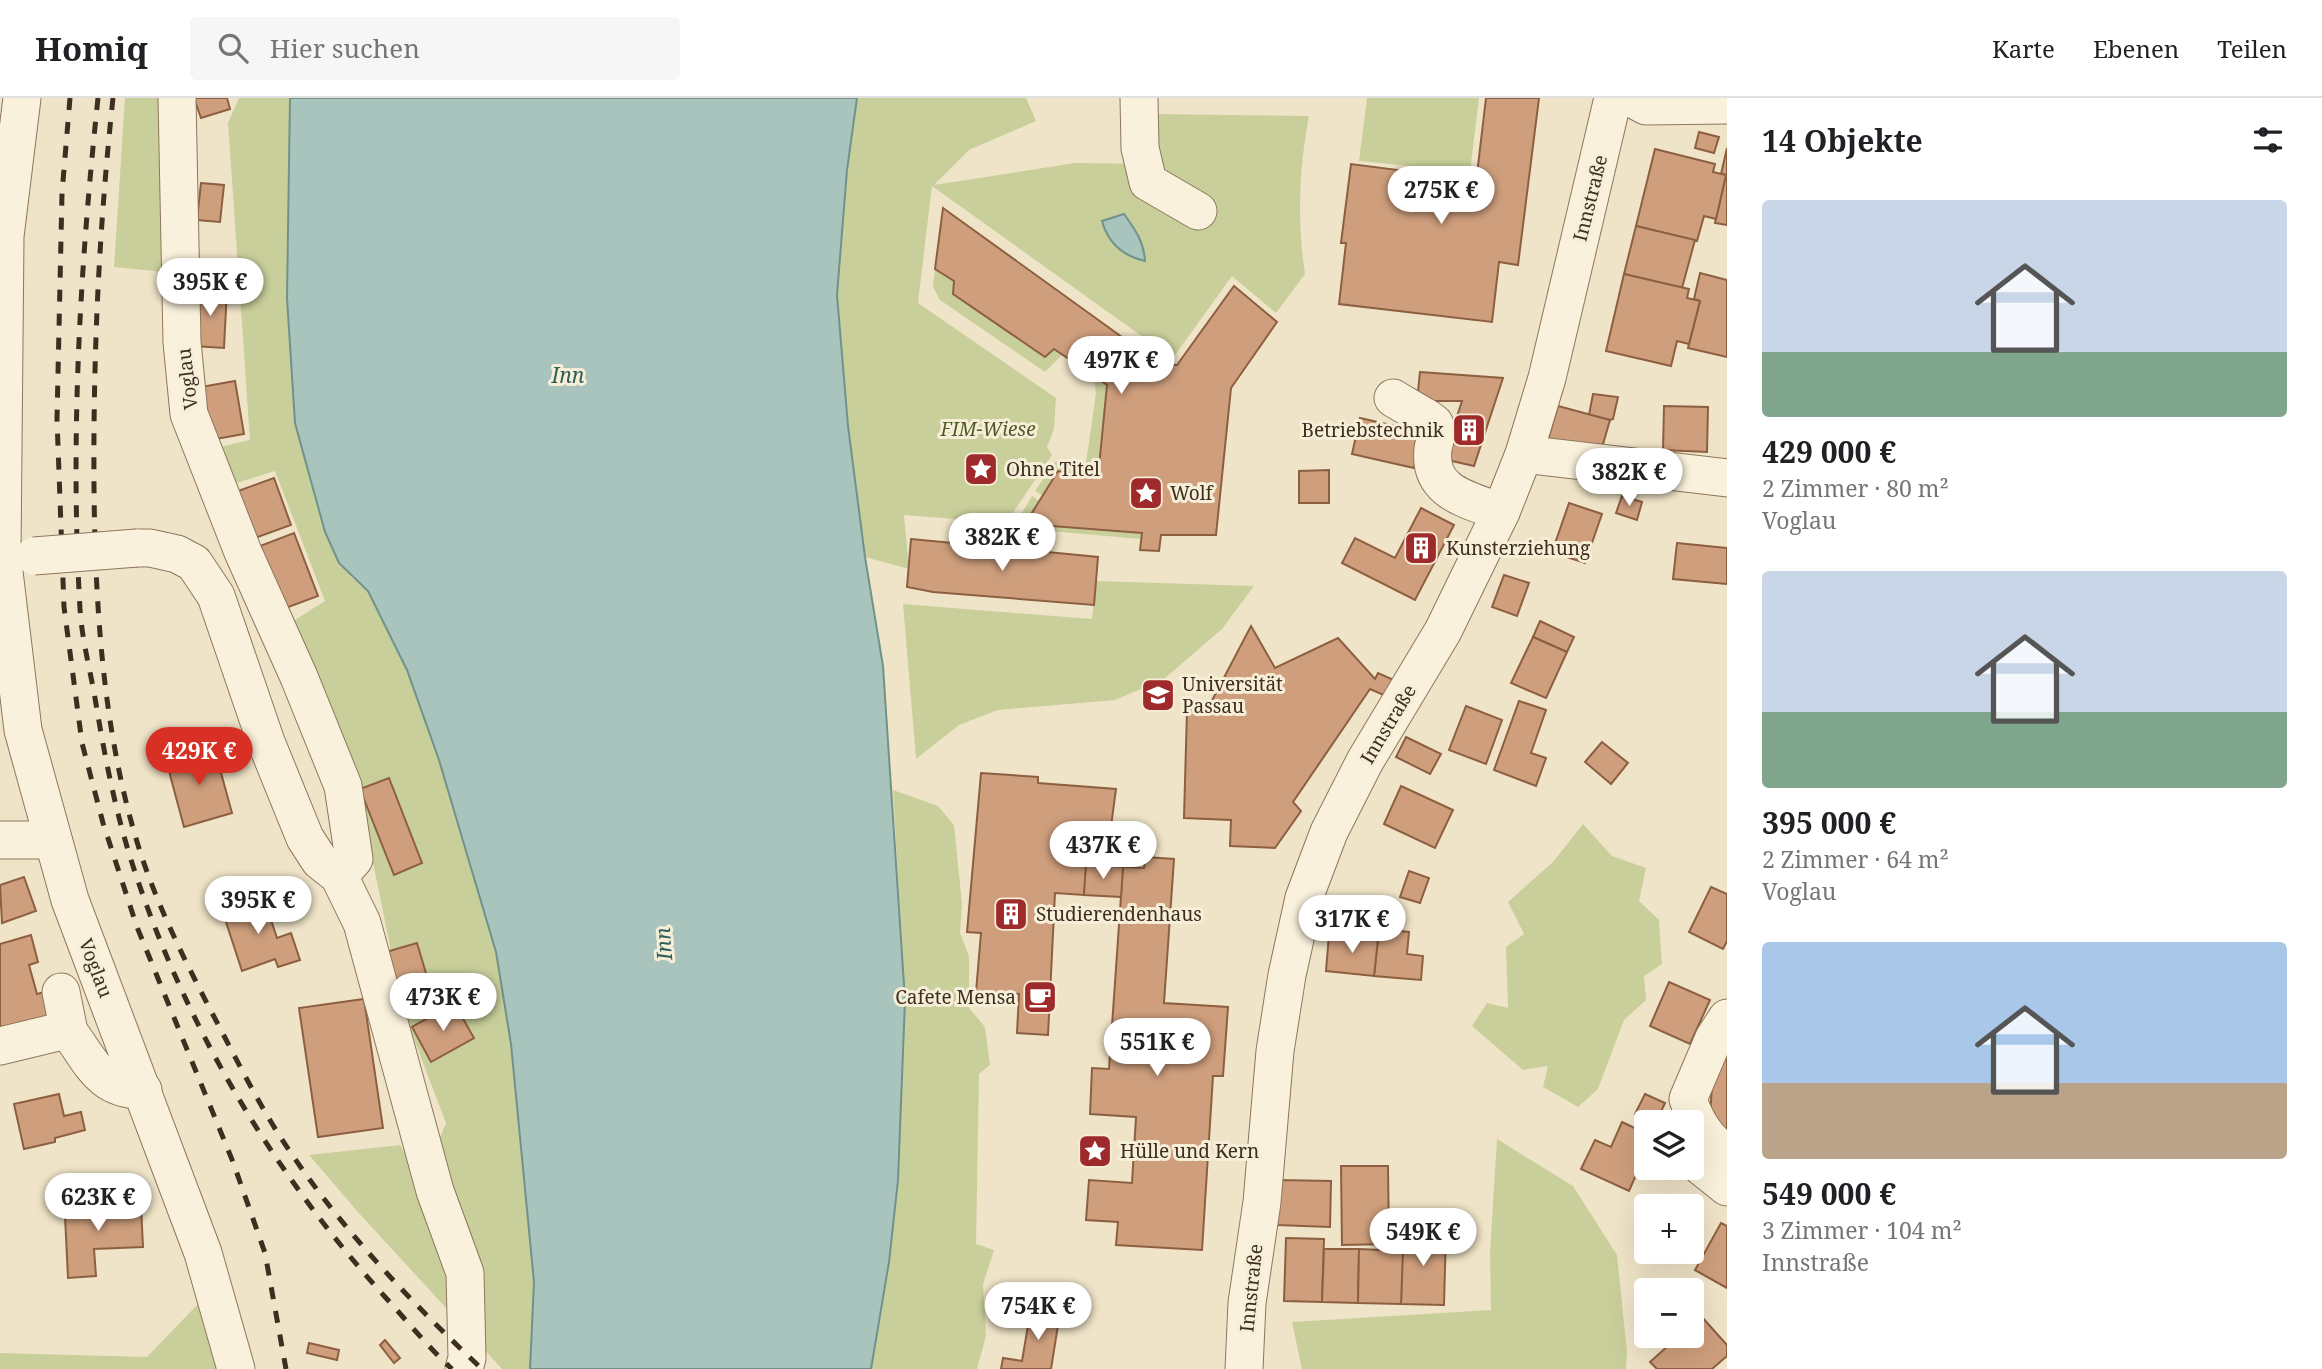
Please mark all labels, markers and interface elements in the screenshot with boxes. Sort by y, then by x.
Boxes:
search box [190,17,680,80]
text: Homiq [35,26,148,71]
icon: search [214,29,252,67]
text: Hier suchen [270,30,420,66]
text: Karte [1992,32,2055,65]
text: Ebenen [2093,32,2179,65]
text: Teilen [2217,32,2287,65]
text: 14 Objekte [1762,120,1923,161]
icon: filters [2249,121,2287,159]
street label: Innstraße [1567,152,1613,244]
pin: 275K € [1384,166,1498,226]
text: 275K € [1404,173,1478,205]
icon: home [1962,245,2088,371]
pin: 395K € [153,258,267,318]
text: 395K € [173,265,247,297]
pin: 497K € [1064,336,1178,396]
text: 497K € [1084,343,1158,375]
street label: Voglau [170,347,204,411]
water label: Inn [551,361,585,389]
building icon: Betriebstechnik [1450,411,1488,449]
park label: FIM-Wiese [939,416,1036,442]
place label: Betriebstechnik [1302,417,1445,443]
text: 429 000 € [1762,431,1896,472]
pin: 382K € [1572,448,1686,508]
place icon: Ohne Titel [962,450,1000,488]
text: 382K € [1592,455,1666,487]
place label: Ohne Titel [1006,456,1100,482]
text: 2 Zimmer · 80 m² [1762,472,1949,504]
place icon: Wolf [1127,474,1165,512]
place label: Wolf [1170,480,1215,506]
text: Voglau [1762,504,1836,536]
pin: 382K € [945,514,1059,573]
text: 382K € [965,520,1039,552]
building icon: Kunsterziehung [1402,529,1440,567]
place label: Kunsterziehung [1446,535,1590,561]
icon: home [1962,616,2088,742]
place label: Universität Passau [1182,671,1283,719]
school or university icon: Universität Passau [1139,676,1177,714]
street label: Innstraße [1354,679,1422,769]
pin: 429K € [142,728,256,787]
text: 429K € [162,734,236,766]
text: 395 000 € [1762,802,1896,843]
pin: 437K € [1046,822,1160,881]
text: 437K € [1066,828,1140,860]
text: 2 Zimmer · 64 m² [1762,843,1949,875]
text: Voglau [1762,875,1836,907]
pin: 395K € [201,876,315,936]
text: 395K € [221,883,295,915]
building icon: Studierendenhaus [992,895,1030,933]
pin: 317K € [1295,896,1409,955]
place label: Studierendenhaus [1036,901,1202,927]
text: 317K € [1315,902,1389,934]
water label: Inn [648,926,678,962]
street label: Voglau [73,935,119,1001]
pin: 473K € [386,974,500,1033]
cafe icon: Cafete Mensa [1021,978,1059,1016]
text: 473K € [406,980,480,1012]
place label: Cafete Mensa [895,984,1016,1010]
icon: home [1962,987,2088,1113]
pin: 551K € [1100,1018,1214,1078]
text: 551K € [1120,1025,1194,1057]
map controls [1634,1110,1704,1348]
button: layers [1634,1110,1704,1180]
place icon: Hülle und Kern [1076,1132,1114,1170]
place label: Hülle und Kern [1120,1138,1259,1164]
text: 549 000 € [1762,1173,1896,1214]
pin: 623K € [41,1174,155,1233]
text: 623K € [61,1180,135,1212]
button: + [1634,1194,1704,1264]
pin: 549K € [1366,1208,1480,1268]
text: 3 Zimmer · 104 m² [1762,1214,1962,1246]
text: 549K € [1386,1215,1460,1247]
street label: Innstraße [1233,1243,1269,1333]
text: Innstraße [1762,1246,1869,1278]
button: − [1634,1278,1704,1348]
pin: 754K € [981,1282,1095,1342]
text: 754K € [1001,1289,1075,1321]

